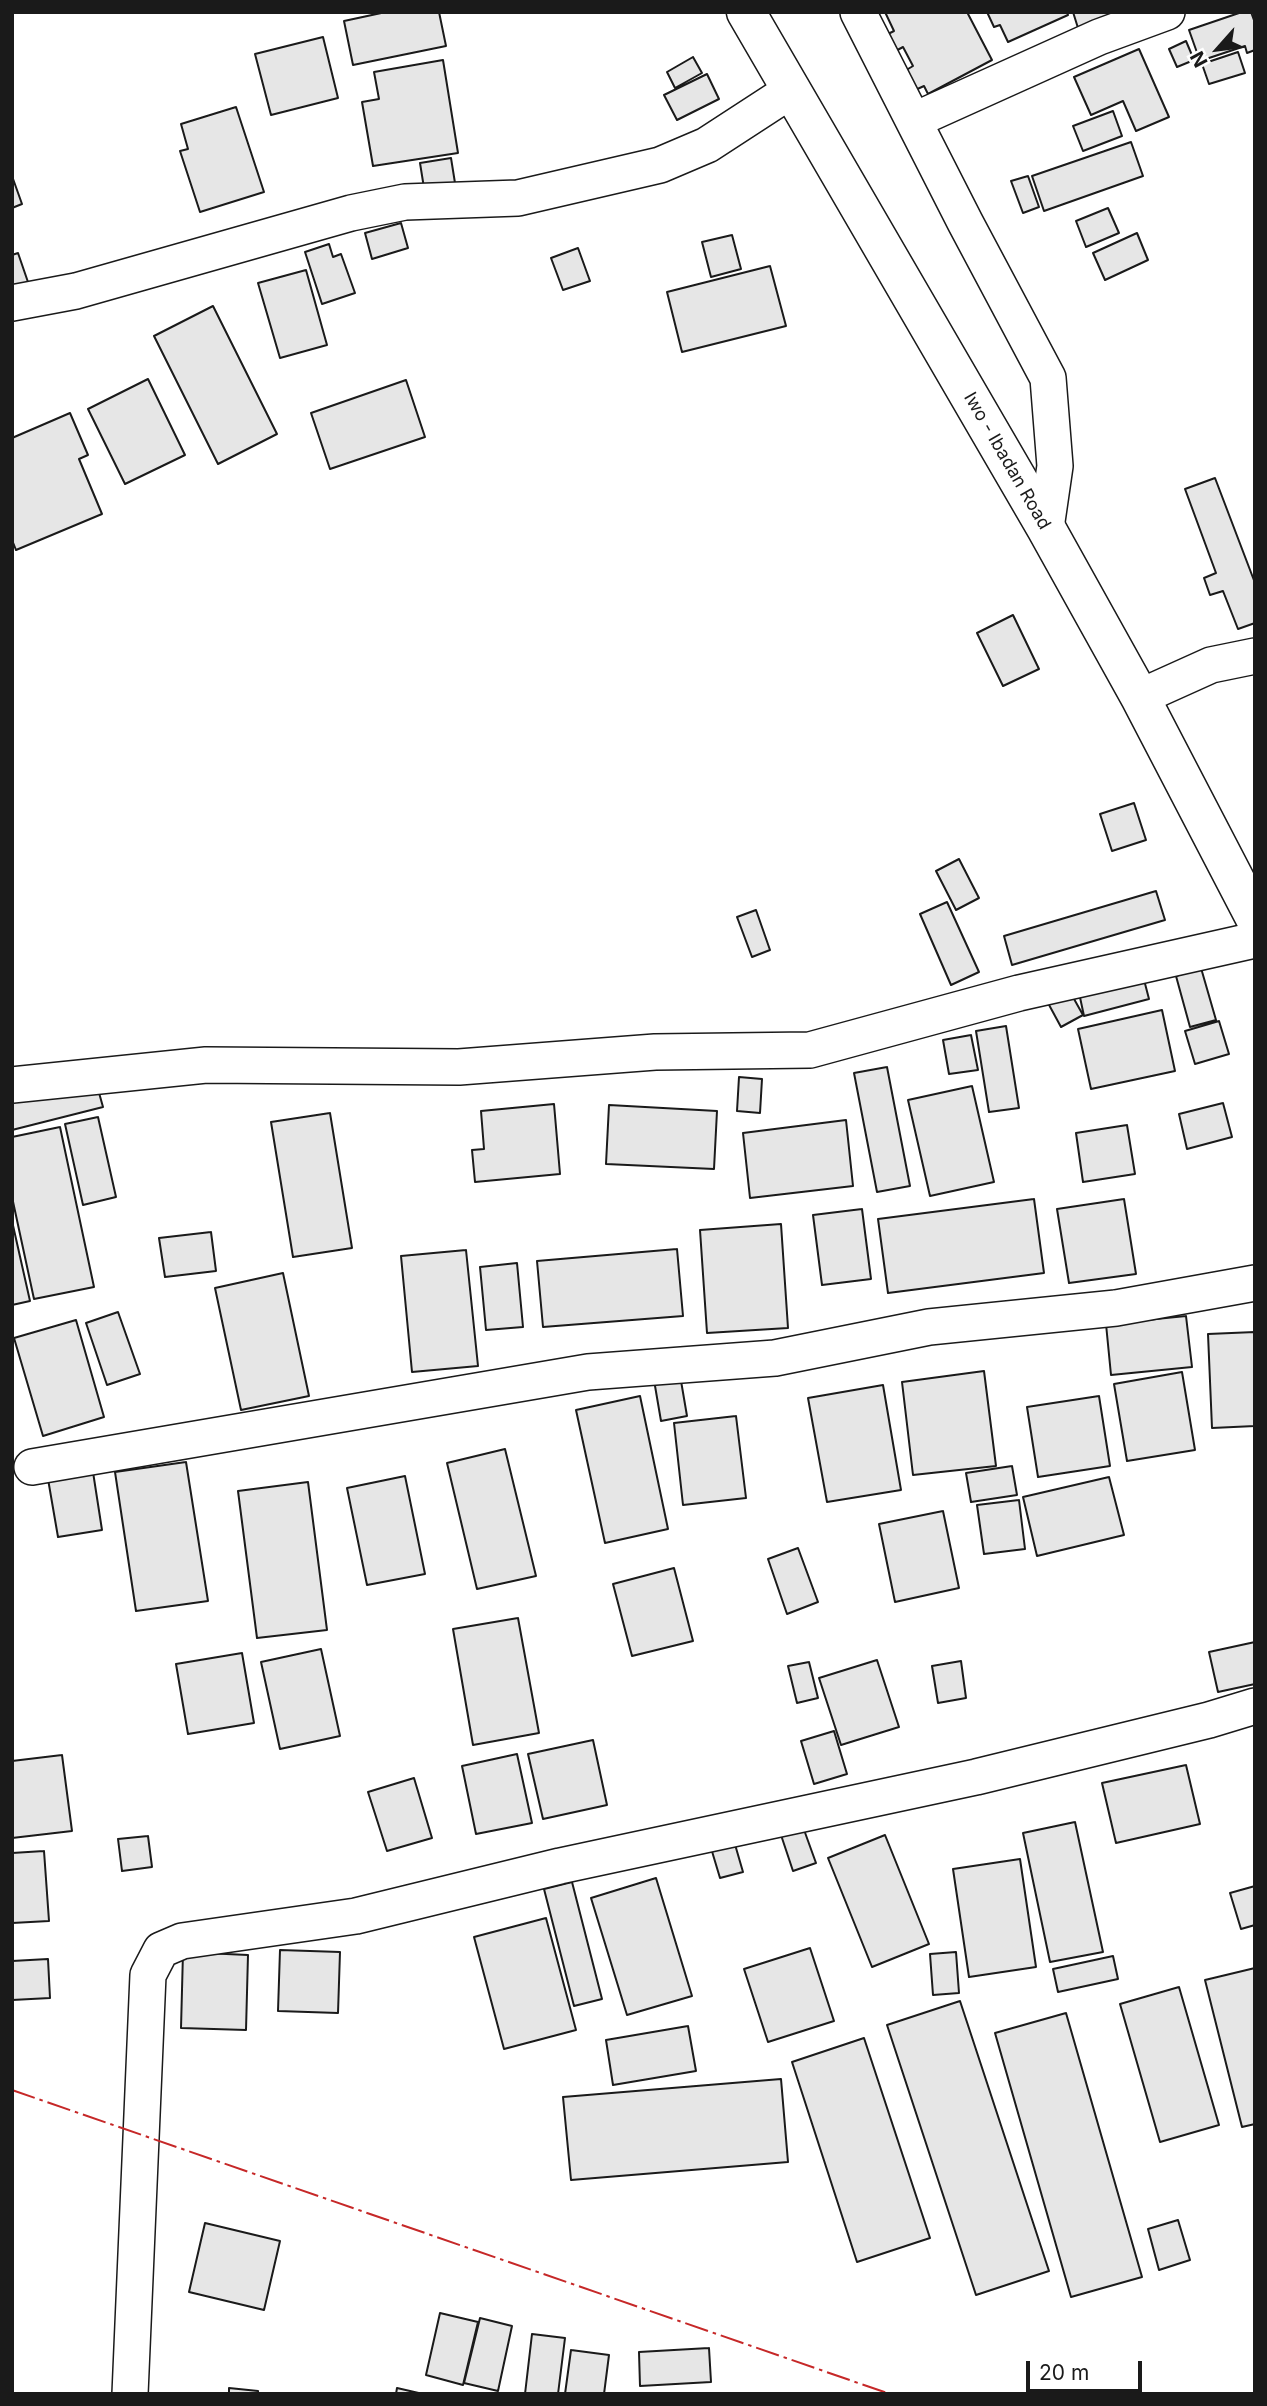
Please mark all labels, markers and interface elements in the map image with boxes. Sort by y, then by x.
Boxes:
north arrow [1183,14,1253,84]
text: N [1185,47,1213,71]
street label: Iwo - Ibadan Road [959,389,1055,533]
scale bar [1029,2346,1144,2390]
text: 20 m [1039,2360,1089,2385]

